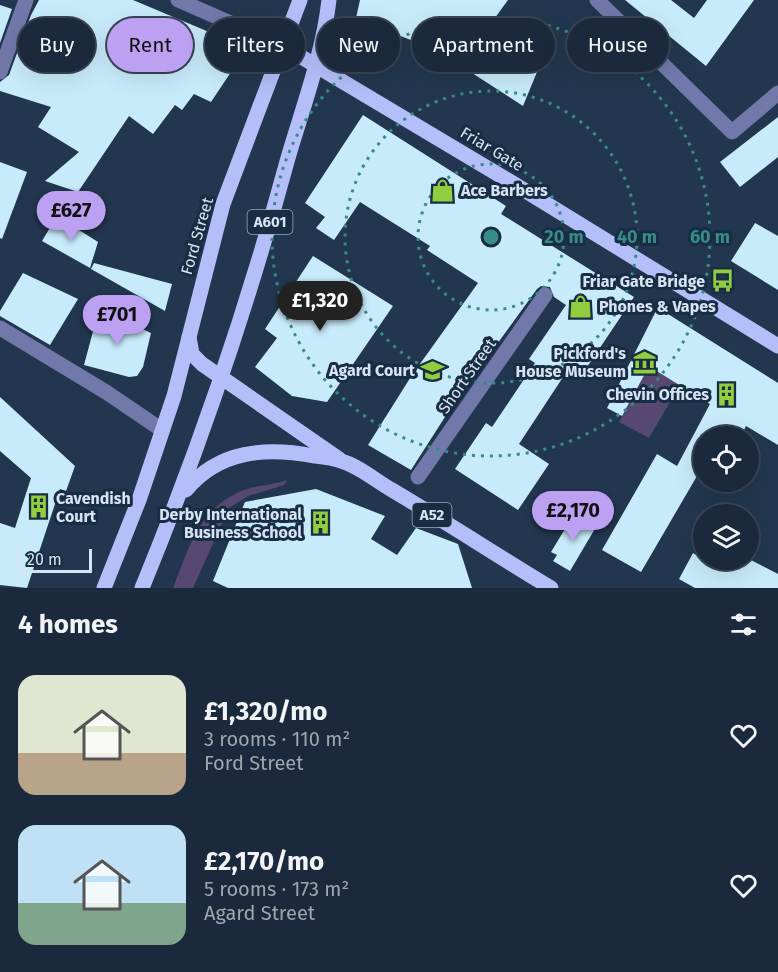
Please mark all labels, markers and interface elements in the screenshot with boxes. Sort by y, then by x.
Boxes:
chip: Buy [18,18,95,72]
chip: Rent [107,18,193,72]
chip: Filters [205,18,305,72]
chip: New [317,18,400,72]
chip: Apartment [412,18,555,72]
chip: House [567,18,669,72]
street label: Friar Gate [457,123,527,175]
shop icon: Ace Barbers [430,177,456,203]
place label: Ace Barbers [460,181,548,200]
pin: £627 [35,191,107,242]
street label: Ford Street [177,195,217,277]
text: £627 [51,198,91,222]
road number: A601 [248,210,292,234]
text: 20 m [544,226,584,248]
text: 40 m [617,226,657,248]
text: 60 m [690,226,730,248]
centre of rings [481,227,501,247]
bus stop icon: Friar Gate Bridge [710,268,736,294]
place label: Friar Gate Bridge [583,272,705,291]
pin: £1,320 [271,281,369,332]
text: £1,320 [292,288,348,312]
shop icon: Phones & Vapes [568,293,594,319]
pin: £701 [81,295,153,346]
place label: Phones & Vapes [599,297,716,316]
text: £701 [97,302,137,326]
street label: Short Street [434,335,500,417]
place label: Pickford's House Museum [516,344,626,381]
museum icon: Pickford's House Museum [631,349,657,375]
school or university icon: Agard Court [420,357,446,383]
place label: Agard Court [328,361,416,380]
building icon: Chevin Offices [714,381,740,407]
place label: Chevin Offices [606,385,709,404]
map controls [693,426,759,570]
button: locate [693,426,759,492]
place label: Cavendish Court [56,489,131,526]
pin: £2,170 [524,491,622,542]
building icon: Cavendish Court [25,494,51,520]
text: £2,170 [546,498,600,522]
road number: A52 [412,503,452,527]
button: layers [693,504,759,570]
place label: Derby International Business School [159,505,302,542]
building icon: Derby International Business School [307,510,333,536]
scale bar [18,546,92,574]
text: 20 m [27,550,62,569]
icon: filters [727,608,760,641]
text: 4 homes [18,609,118,640]
text: £1,320/mo [204,696,328,727]
icon: home [66,699,138,771]
icon: heart [727,719,760,752]
text: 3 rooms · 110 m² [204,727,350,751]
text: Ford Street [204,751,303,775]
text: £2,170/mo [204,846,324,877]
icon: home [66,849,138,921]
icon: heart [727,869,760,902]
text: 5 rooms · 173 m² [204,877,349,901]
text: Agard Street [204,901,315,925]

